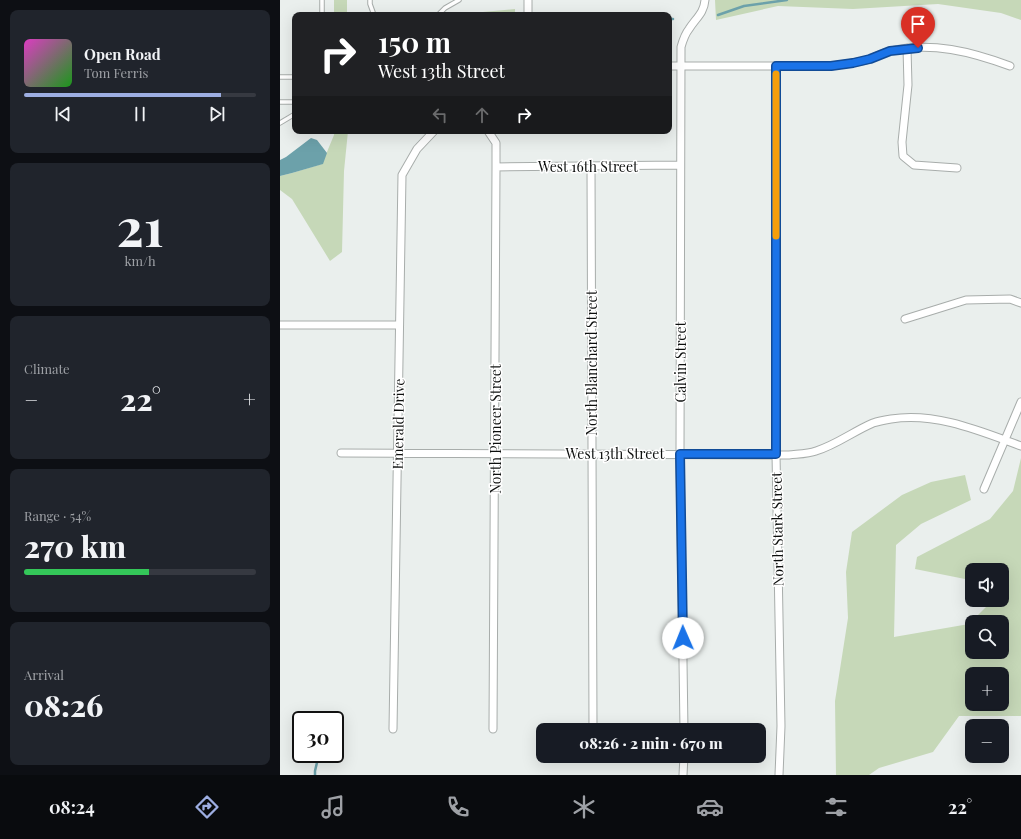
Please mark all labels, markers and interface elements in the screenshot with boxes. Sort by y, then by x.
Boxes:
pin [901,7.0,935,48]
icon: arrive [907,13,929,35]
text: 150 m [378,23,451,60]
icon: right [312,28,364,80]
text: Open Road [84,44,161,64]
text: West 13th Street [378,59,505,83]
text: Tom Ferris [84,64,148,81]
icon: previous [52,103,74,125]
icon: pause [129,103,151,125]
icon: next [206,103,228,125]
icon: left [429,104,451,126]
icon: ahead [471,104,493,126]
icon: right [513,104,535,126]
street label: West 16th Street [537,157,639,176]
text: 21 [116,191,164,260]
text: km/h [124,252,156,269]
street label: North Blanchard Street [582,289,601,436]
street label: Calvin Street [671,320,690,403]
text: Climate [24,360,70,377]
street label: North Pioneer Street [486,363,505,494]
street label: Emerald Drive [388,378,408,470]
text: 22° [120,379,161,419]
text: − [24,384,38,414]
text: + [243,384,256,414]
street label: West 13th Street [565,444,665,463]
street label: North Stark Street [766,471,787,586]
text: Range · 54% [24,507,91,524]
text: 270 km [24,526,126,566]
map controls [965,563,1009,763]
button: sound [965,563,1009,607]
button: search [965,615,1009,659]
position arrow [662,617,704,659]
text: Arrival [24,666,64,683]
button: + [965,667,1009,711]
text: 08:26 [24,685,103,725]
speed limit sign: 30 [292,711,344,763]
button: − [965,719,1009,763]
text: 08:26 · 2 min · 670 m [579,733,723,753]
icon: directions [193,793,221,821]
icon: music [319,793,347,821]
icon: phone [444,793,472,821]
icon: climate [570,793,598,821]
icon: car [696,793,724,821]
icon: filters [822,793,850,821]
text: 08:24 [49,795,95,819]
text: 22° [948,795,972,819]

